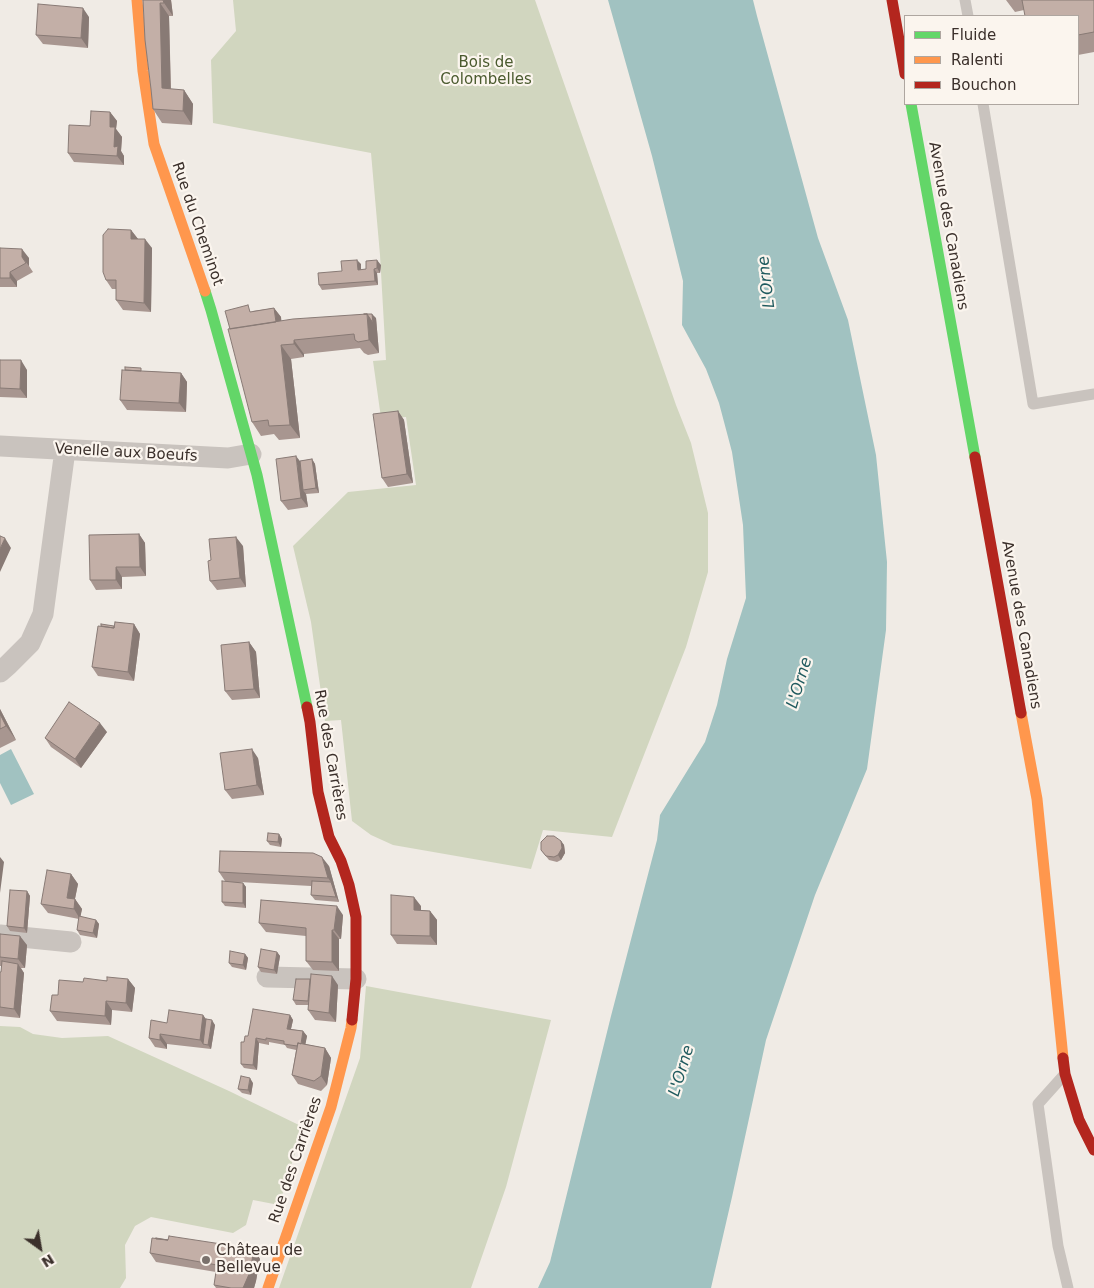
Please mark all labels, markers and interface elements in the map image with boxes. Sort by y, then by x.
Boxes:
legend [904,15,1079,105]
text: Fluide [951,26,996,44]
text: Ralenti [951,51,1003,69]
park label: Bois de Colombelles [440,54,532,89]
text: Bouchon [951,76,1016,94]
street label: Avenue des Canadiens [924,141,972,311]
street label: Rue du Cheminot [167,160,227,288]
water label: L'Orne [754,255,780,309]
street label: Venelle aux Boeufs [54,440,198,466]
street label: Avenue des Canadiens [997,540,1045,710]
water label: L'Orne [783,655,817,711]
street label: Rue des Carrières [310,688,350,822]
water label: L'Orne [665,1043,699,1099]
street label: Rue des Carrières [266,1094,326,1226]
north arrow [15,1223,65,1273]
place label: Château de Bellevue [216,1242,302,1277]
text: N [39,1251,57,1271]
marker: Château de Bellevue [200,1254,212,1266]

